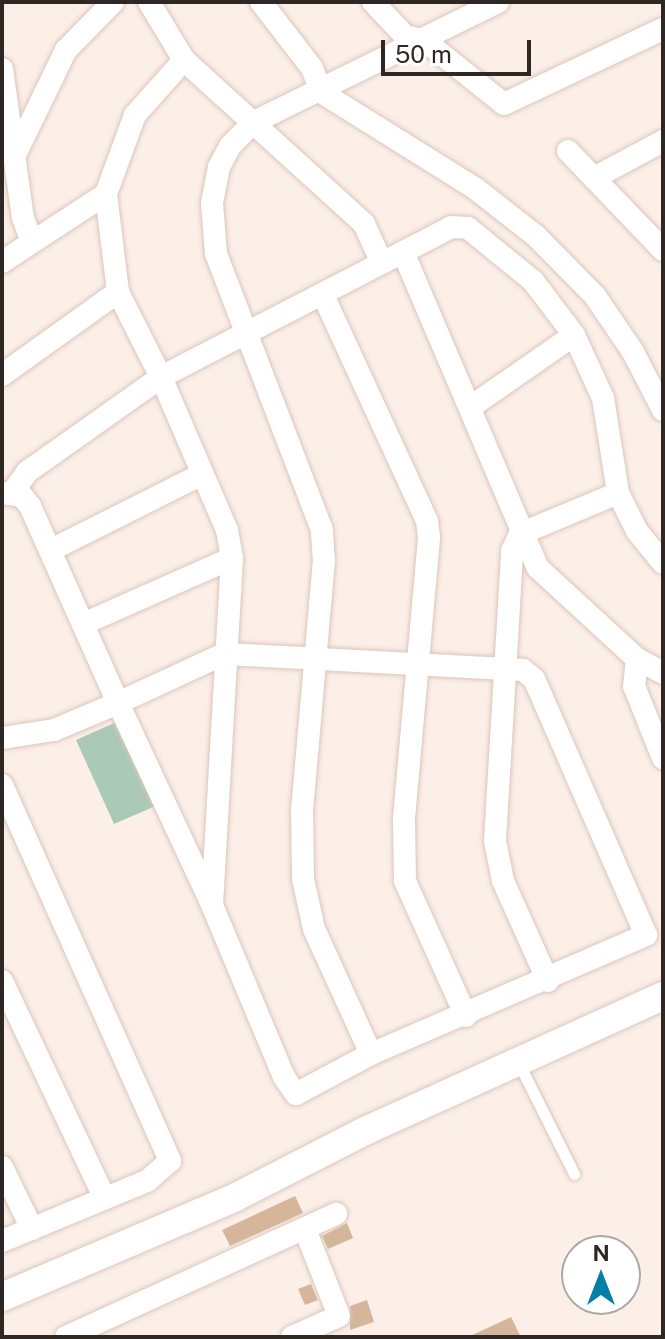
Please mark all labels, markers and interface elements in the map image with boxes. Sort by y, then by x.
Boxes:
scale bar [385,24,535,74]
text: 50 m [395,40,452,68]
north arrow [561,1235,641,1315]
text: N [592,1240,610,1266]

